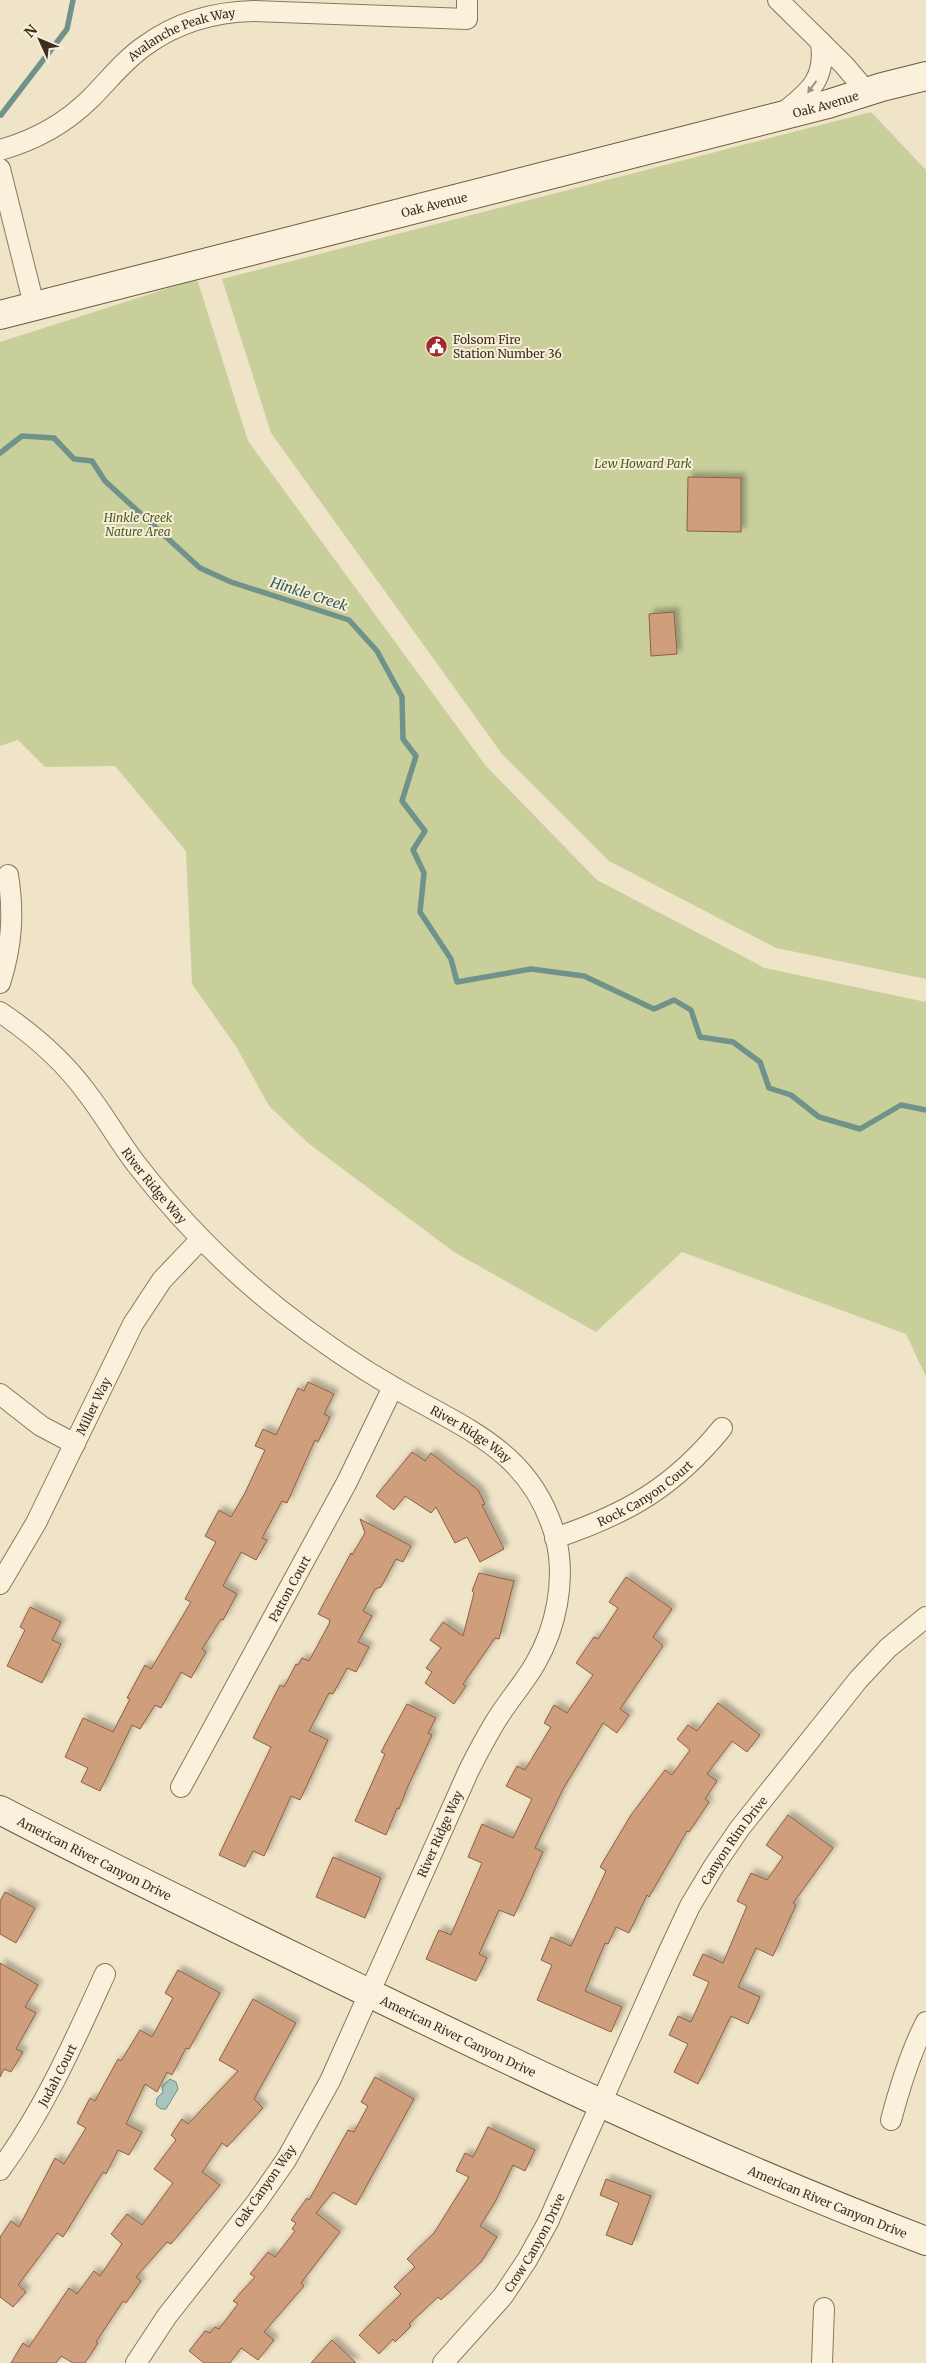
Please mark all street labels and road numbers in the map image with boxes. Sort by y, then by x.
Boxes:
street label: Avalanche Peak Way [124,5,236,64]
street label: Oak Avenue [791,87,860,120]
street label: Oak Avenue [399,189,469,220]
street label: River Ridge Way [119,1145,190,1226]
street label: Miller Way [73,1375,113,1437]
street label: River Ridge Way [428,1402,515,1465]
street label: Rock Canyon Court [595,1457,696,1529]
street label: Patton Court [265,1552,313,1624]
street label: River Ridge Way [414,1788,466,1880]
street label: Canyon Rim Drive [697,1793,770,1887]
street label: American River Canyon Drive [14,1812,174,1903]
street label: American River Canyon Drive [377,1992,538,2079]
street label: Judah Court [34,2041,79,2110]
street label: Oak Canyon Way [231,2142,299,2230]
street label: American River Canyon Drive [745,2162,909,2241]
street label: Crow Canyon Drive [500,2191,567,2295]

